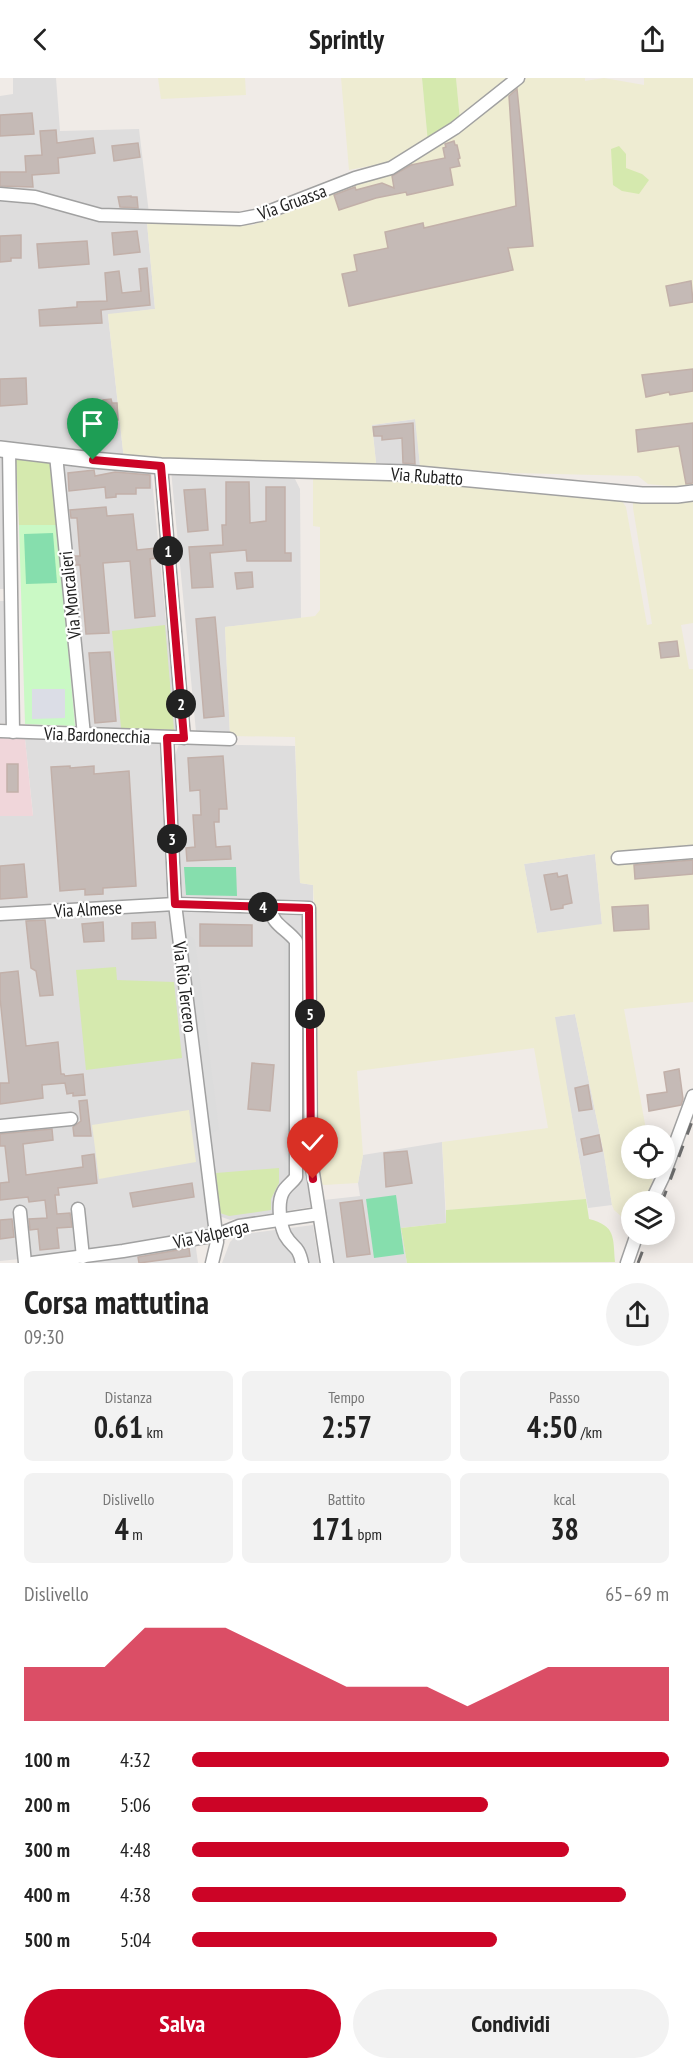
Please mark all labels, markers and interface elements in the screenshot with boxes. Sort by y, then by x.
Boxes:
text: Sprintly [309,22,384,56]
icon: back [24,23,57,56]
icon: share [636,23,669,56]
street label: Via Gruassa [254,179,329,225]
pin [67,398,118,460]
icon: arrive [76,407,109,440]
street label: Via Rubatto [389,462,464,490]
pin: 1 [153,536,183,566]
text: 1 [164,541,172,561]
street label: Via Moncalieri [54,550,86,641]
pin: 2 [166,689,196,719]
text: 2 [177,694,185,714]
street label: Via Bardonecchia [43,722,150,748]
pin: 3 [157,824,187,854]
text: 3 [168,829,176,849]
pin: 4 [248,892,278,922]
street label: Via Almese [52,896,123,922]
text: 4 [259,897,267,917]
street label: Via Rio Tercero [168,939,202,1034]
pin: 5 [295,999,325,1029]
text: 5 [306,1004,314,1024]
pin [287,1117,338,1179]
map controls [621,1125,675,1245]
button: locate [621,1125,675,1179]
icon: check [296,1126,329,1159]
button: layers [621,1191,675,1245]
street label: Via Valperga [170,1214,251,1254]
text: Corsa mattutina [24,1280,209,1323]
button: share [606,1283,669,1346]
text: 09:30 [24,1324,64,1350]
text: Distanza [105,1387,152,1407]
text: Tempo [328,1387,365,1407]
text: Passo [549,1387,580,1407]
text: 0.61 [94,1407,143,1446]
text: 2:57 [321,1407,372,1446]
text: 4:50 [527,1407,577,1446]
text: km [143,1422,163,1442]
text: /km [577,1422,602,1442]
text: Dislivello [103,1489,154,1509]
text: Battito [328,1489,365,1509]
text: kcal [554,1489,575,1509]
text: 4 [114,1509,129,1548]
text: 171 [311,1509,354,1548]
text: 38 [550,1509,579,1548]
text: m [129,1524,143,1544]
text: bpm [354,1524,382,1544]
text: Dislivello [24,1581,89,1607]
text: 65–69 m [605,1581,669,1607]
text: 100 m [24,1747,70,1773]
text: 4:32 [120,1747,151,1773]
text: 200 m [24,1792,70,1818]
text: 5:06 [120,1792,151,1818]
text: 300 m [24,1837,70,1863]
text: 4:48 [120,1837,151,1863]
text: 400 m [24,1882,70,1908]
text: 4:38 [120,1882,151,1908]
text: 500 m [24,1927,70,1953]
text: 5:04 [120,1927,151,1953]
button: Salva [24,1989,341,2058]
button: Condividi [353,1989,669,2058]

